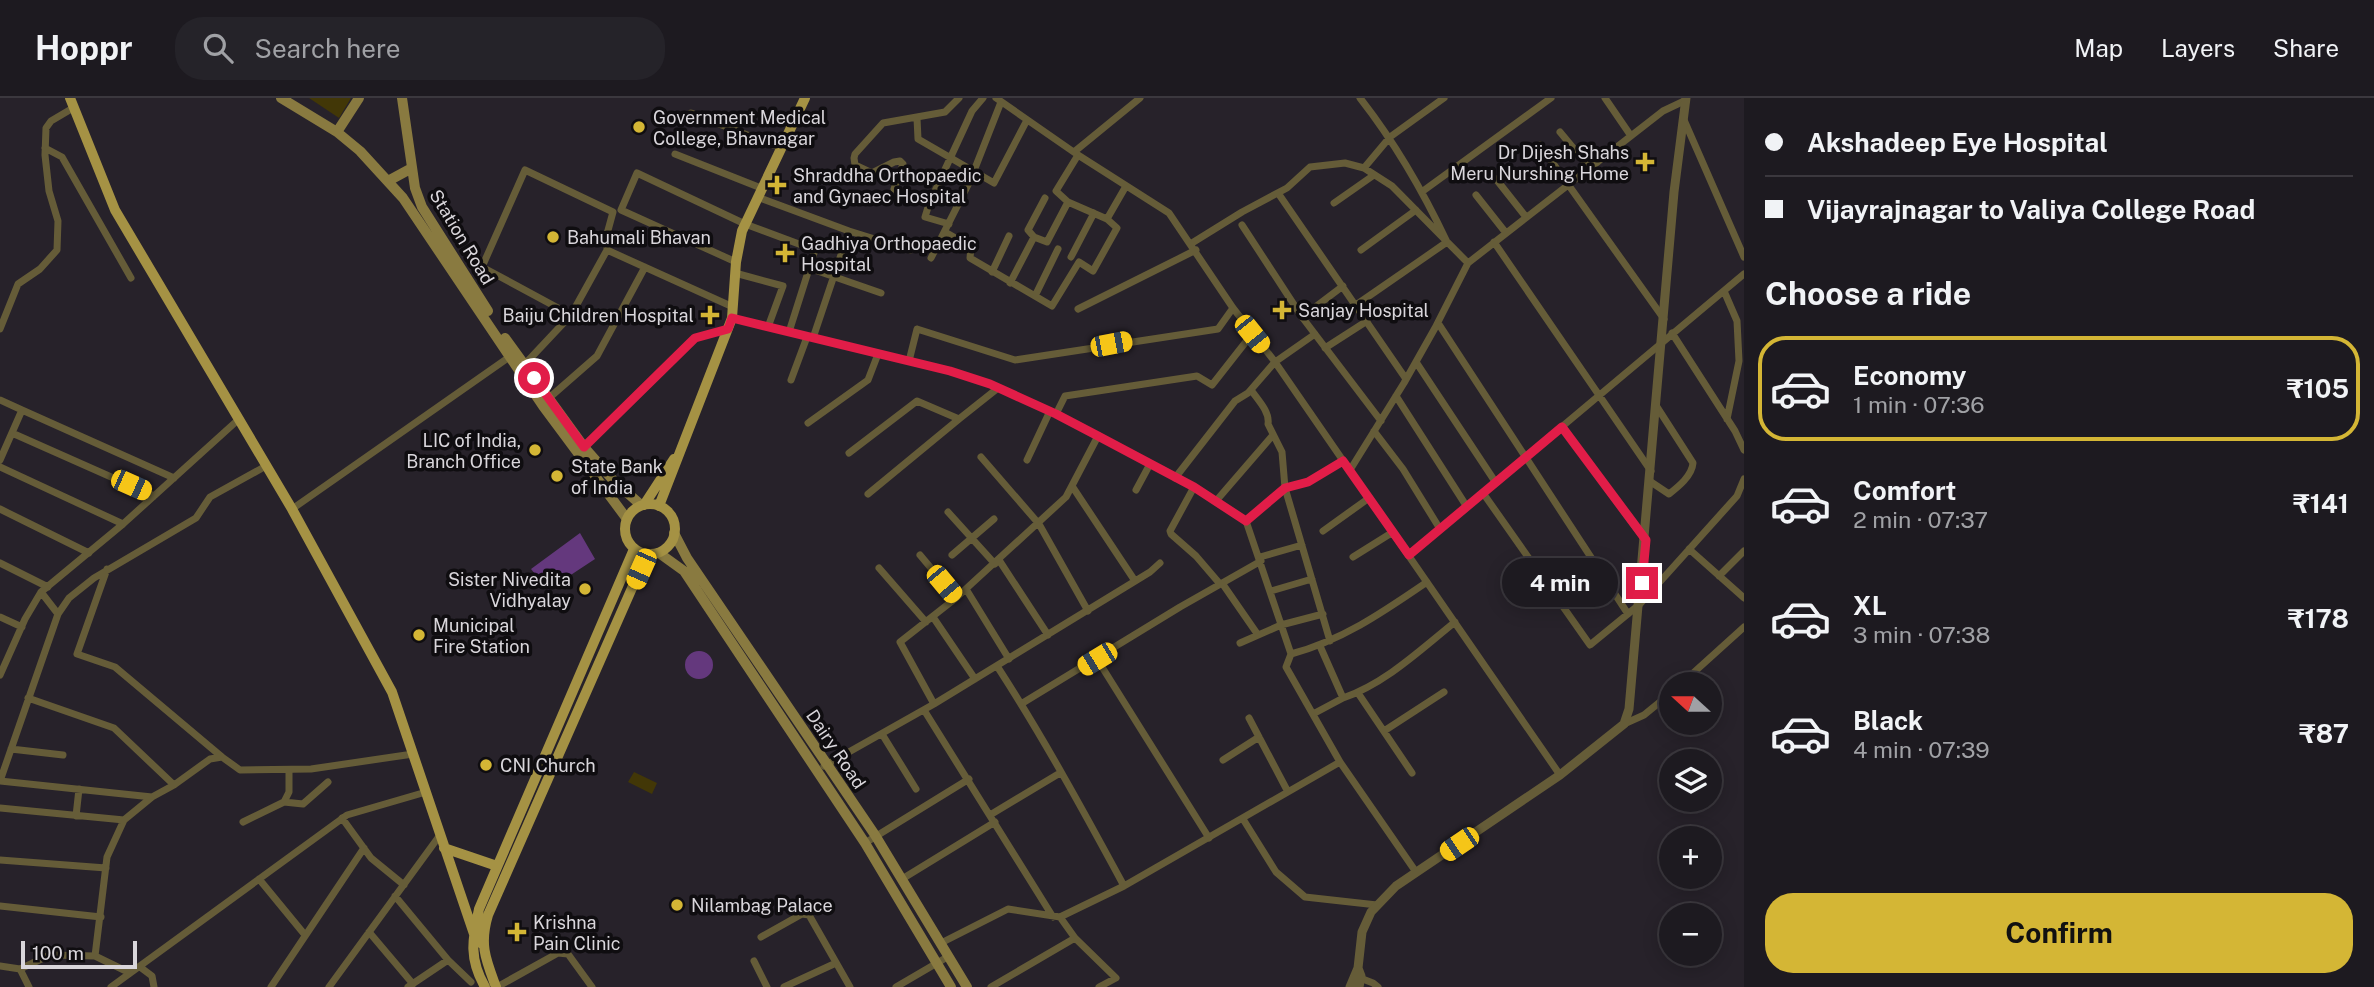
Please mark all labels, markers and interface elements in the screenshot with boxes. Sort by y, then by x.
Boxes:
search box [175,17,665,80]
text: Hoppr [35,29,133,67]
icon: search [199,29,237,67]
text: Search here [255,33,401,64]
text: Map [2074,34,2123,62]
text: Layers [2161,34,2235,62]
text: Share [2273,34,2339,62]
place label: Government Medical College, Bhavnagar [653,107,826,149]
marker: Government Medical College, Bhavnagar [631,119,647,135]
text: Akshadeep Eye Hospital [1807,127,2108,158]
place label: Dr Dijesh Shahs Meru Nurshing Home [1450,142,1629,184]
marker: Dr Dijesh Shahs Meru Nurshing Home [1635,152,1655,172]
place label: Shraddha Orthopaedic and Gynaec Hospital [793,165,982,207]
marker: Shraddha Orthopaedic and Gynaec Hospital [767,175,787,195]
street label: Station Road [425,186,499,288]
text: Vijayrajnagar to Valiya College Road [1807,194,2255,225]
place label: Bahumali Bhavan [567,227,711,248]
marker: Bahumali Bhavan [545,229,561,245]
place label: Gadhiya Orthopaedic Hospital [801,233,977,275]
marker: Gadhiya Orthopaedic Hospital [775,243,795,263]
text: Choose a ride [1765,275,1971,312]
marker: Sanjay Hospital [1272,300,1292,320]
place label: Sanjay Hospital [1298,300,1429,321]
place label: Baiju Children Hospital [503,305,694,326]
marker: Baiju Children Hospital [700,305,720,325]
car [1231,311,1274,357]
car [1089,330,1134,358]
icon: car [1769,357,1832,420]
text: Economy [1853,360,1966,391]
route start [518,362,550,394]
text: ₹105 [2287,373,2349,404]
text: 1 min · 07:36 [1853,391,1985,418]
place label: LIC of India, Branch Office [406,430,521,472]
marker: LIC of India, Branch Office [527,442,543,458]
place label: State Bank of India [571,456,663,498]
car [108,467,155,503]
marker: State Bank of India [549,468,565,484]
icon: car [1769,472,1832,535]
text: Comfort [1853,475,1956,506]
text: ₹141 [2293,488,2349,519]
text: 2 min · 07:37 [1853,506,1988,533]
car [623,546,660,592]
callout: 4 min [1502,559,1618,608]
car [923,561,966,607]
route end [1626,567,1658,599]
place label: Sister Nivedita Vidhyalay [448,569,571,611]
text: 4 min [1530,569,1590,596]
marker: Sister Nivedita Vidhyalay [577,581,593,597]
icon: car [1769,587,1832,650]
text: XL [1853,590,1887,621]
text: ₹178 [2288,603,2349,634]
place label: Municipal Fire Station [433,615,530,657]
text: 3 min · 07:38 [1853,621,1990,648]
marker: Municipal Fire Station [411,627,427,643]
car [1074,639,1121,679]
north arrow [1659,672,1722,735]
map controls [1659,672,1722,966]
icon: car [1769,702,1832,765]
street label: Dairy Road [802,705,870,793]
text: Black [1853,705,1923,736]
text: ₹87 [2299,718,2349,749]
text: 4 min · 07:39 [1853,736,1990,763]
button: layers [1659,749,1722,812]
place label: CNI Church [500,755,596,776]
marker: CNI Church [478,757,494,773]
car [1436,824,1483,864]
button: + [1659,826,1722,889]
button: Confirm [1765,893,2353,973]
place label: Nilambag Palace [691,895,833,916]
marker: Nilambag Palace [669,897,685,913]
button: − [1659,903,1722,966]
place label: Krishna Pain Clinic [533,912,621,954]
marker: Krishna Pain Clinic [507,922,527,942]
scale bar [21,938,136,970]
text: 100 m [32,942,84,964]

